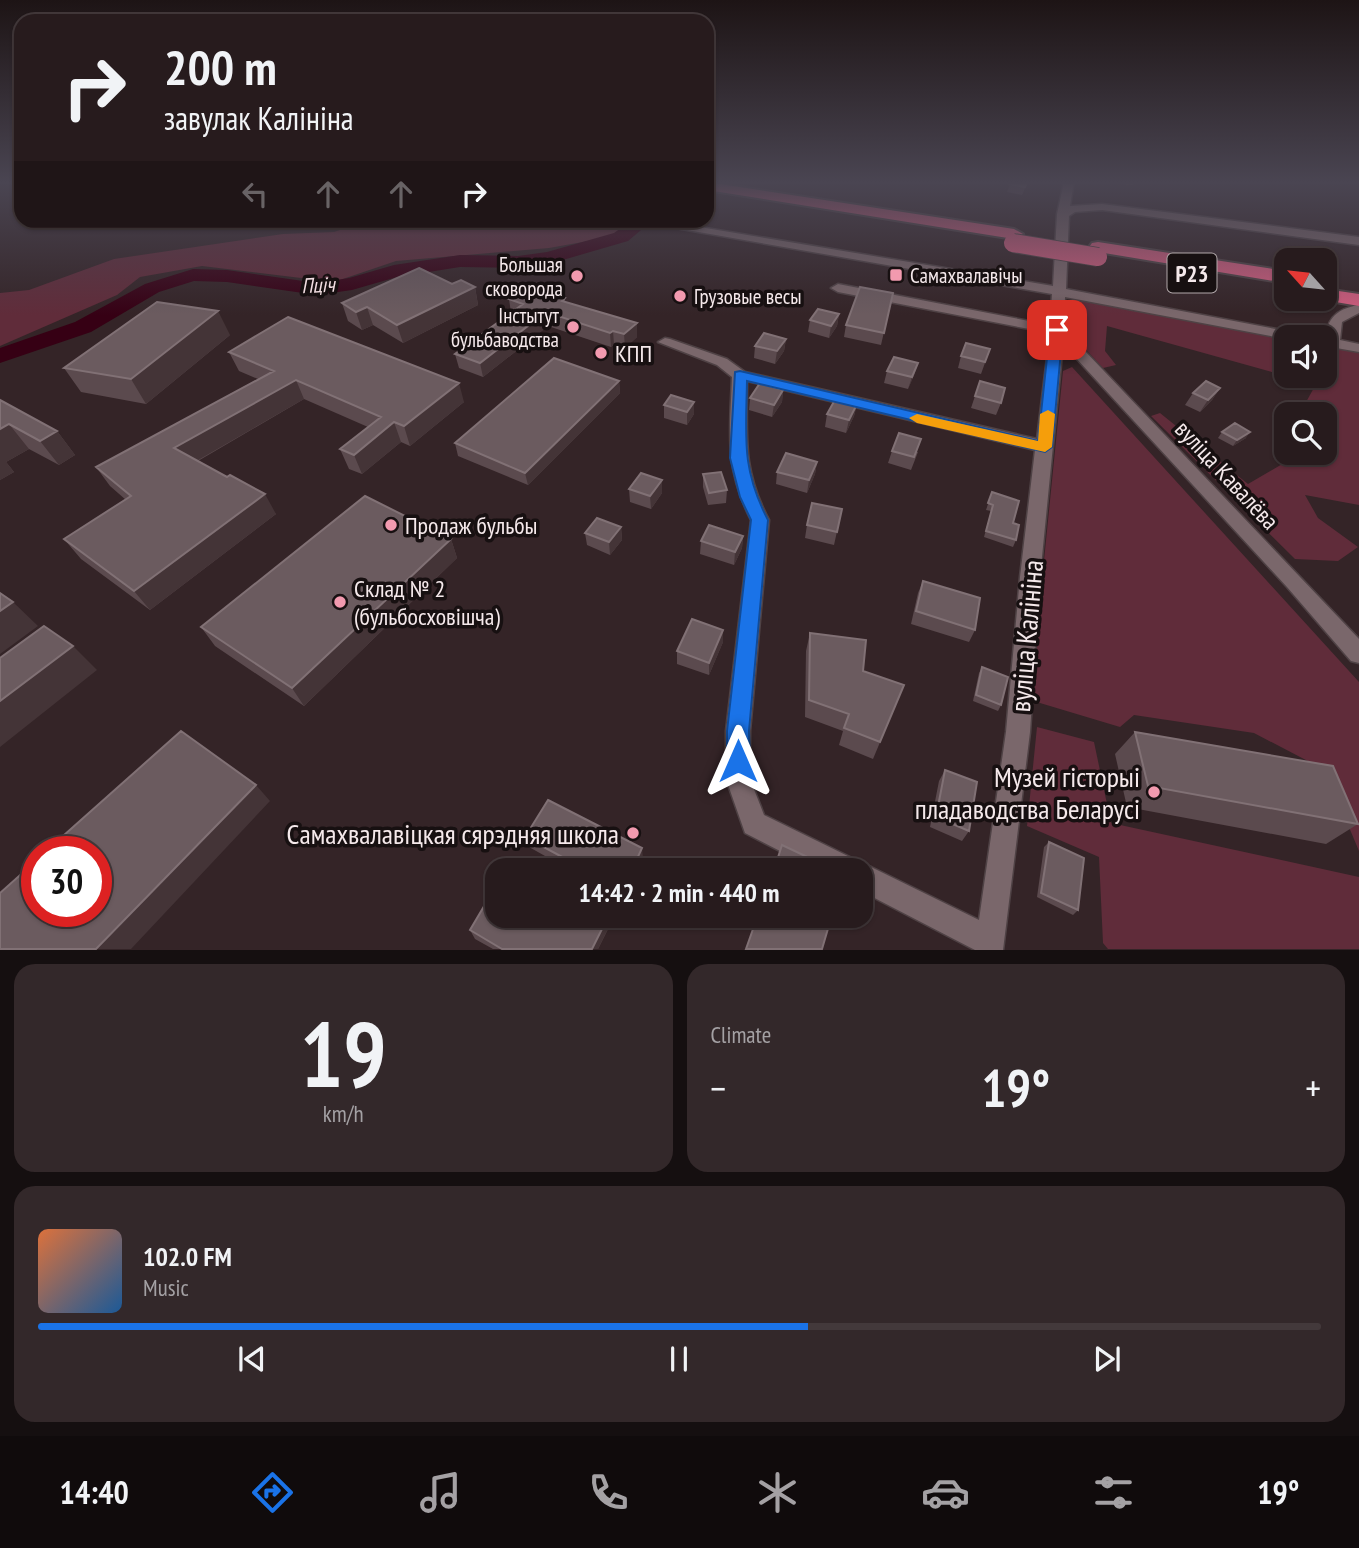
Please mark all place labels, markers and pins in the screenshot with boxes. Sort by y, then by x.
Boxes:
place label: Большая сковорода [485,251,563,302]
place label: Самахвалавічы [910,262,1022,289]
marker: Самахвалавічы [888,267,904,283]
marker: Большая сковорода [569,268,585,284]
place label: Грузовые весы [694,283,802,310]
marker: Грузовые весы [672,288,688,304]
pin [1027,300,1087,360]
place label: Інстытут бульбаводства [451,302,559,353]
marker: Інстытут бульбаводства [565,319,581,335]
place label: КПП [615,338,652,369]
marker: КПП [593,345,609,361]
place label: Продаж бульбы [405,510,537,541]
marker: Продаж бульбы [383,517,399,533]
place label: Склад № 2 (бульбосховішча) [354,573,500,632]
marker: Склад № 2 (бульбосховішча) [332,594,348,610]
place label: Музей гісторыі пладаводства Беларусі [915,758,1140,827]
marker: Музей гісторыі пладаводства Беларусі [1146,784,1162,800]
place label: Самахвалавіцкая сярэдняя школа [287,815,619,852]
marker: Самахвалавіцкая сярэдняя школа [625,825,641,841]

